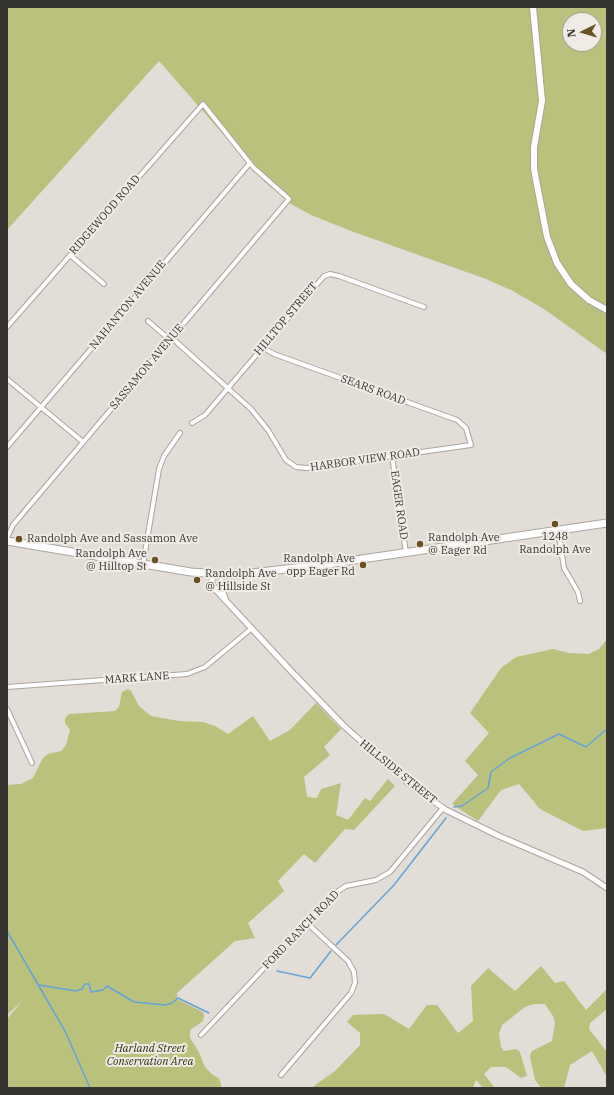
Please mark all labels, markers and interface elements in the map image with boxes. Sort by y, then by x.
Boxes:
north arrow [562,12,602,52]
text: N [564,28,578,38]
street label: RIDGEWOOD ROAD [67,173,143,257]
street label: NAHANTON AVENUE [87,258,169,352]
street label: HILLTOP STREET [252,280,320,358]
street label: SASSAMON AVENUE [107,321,187,413]
street label: SEARS ROAD [339,372,407,408]
street label: HARBOR VIEW ROAD [309,446,421,474]
street label: EAGER ROAD [388,470,410,540]
marker: 1248 Randolph Ave [550,519,560,529]
place label: 1248 Randolph Ave [519,530,591,556]
place label: Randolph Ave @ Eager Rd [428,531,500,557]
place label: Randolph Ave and Sassamon Ave [27,532,198,546]
marker: Randolph Ave and Sassamon Ave [14,534,24,544]
marker: Randolph Ave @ Eager Rd [415,539,425,549]
place label: Randolph Ave @ Hilltop St [75,547,147,573]
place label: Randolph Ave opp Eager Rd [283,552,355,578]
marker: Randolph Ave @ Hilltop St [150,555,160,565]
marker: Randolph Ave opp Eager Rd [358,560,368,570]
place label: Randolph Ave @ Hillside St [205,567,277,593]
marker: Randolph Ave @ Hillside St [192,575,202,585]
street label: MARK LANE [104,669,170,687]
street label: HILLSIDE STREET [357,737,439,807]
street label: FORD RANCH ROAD [260,888,342,972]
park label: Harland Street Conservation Area [107,1042,193,1068]

